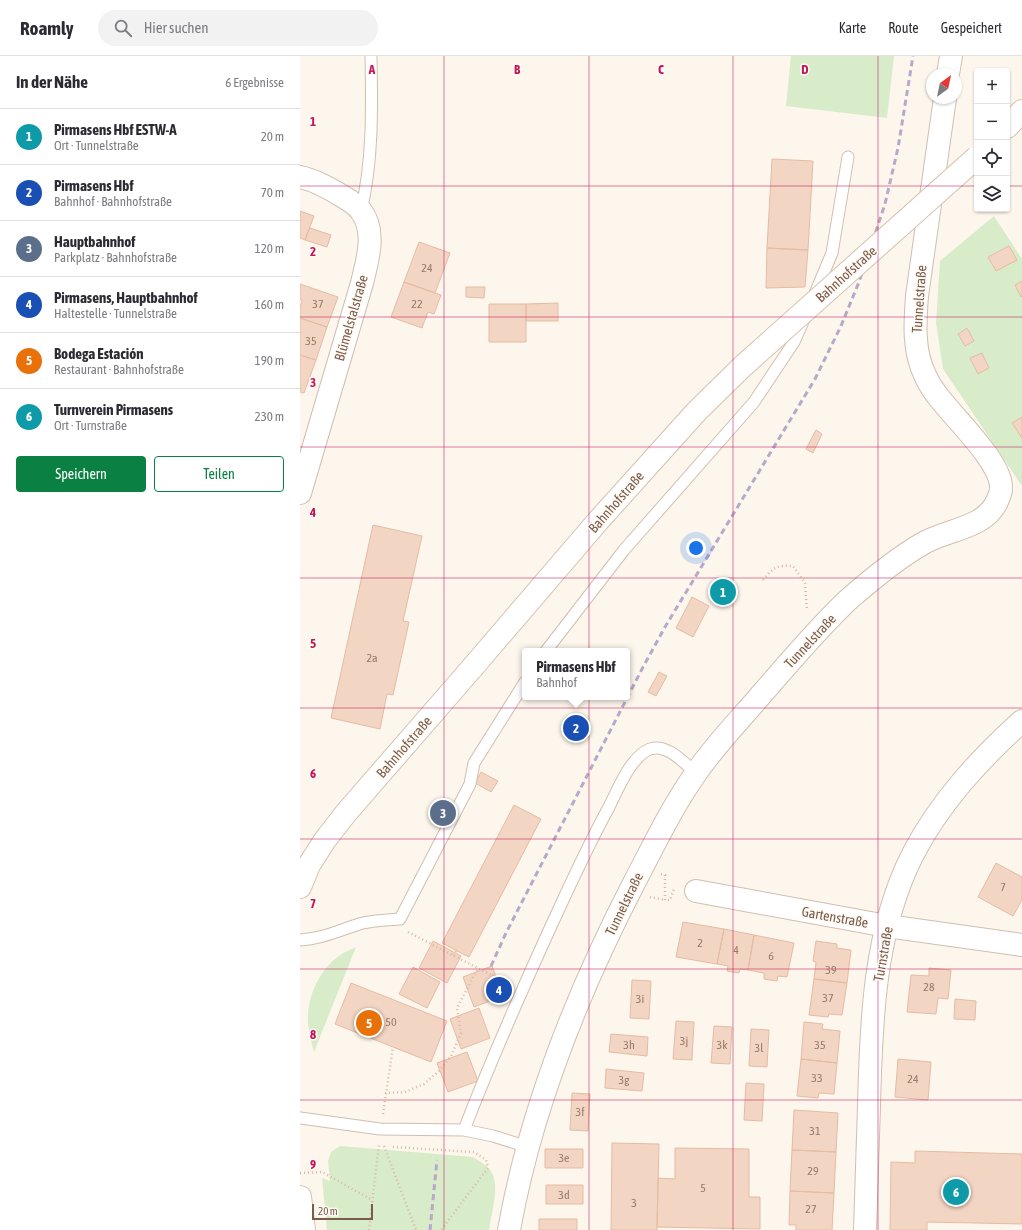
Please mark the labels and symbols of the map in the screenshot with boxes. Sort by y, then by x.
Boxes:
text: A [368,62,376,77]
text: B [514,62,521,77]
text: C [658,62,664,77]
text: D [801,62,809,77]
north arrow [926,68,962,104]
text: 1 [310,114,316,129]
street label: Bahnhofstraße [812,243,880,305]
text: 2 [310,244,316,259]
house number: 24 [421,261,433,275]
street label: Tunnelstraße [909,264,929,334]
street label: Blümelstalstraße [331,273,371,363]
house number: 37 [312,297,324,311]
house number: 22 [411,297,423,311]
house number: 35 [305,334,317,348]
text: 3 [310,375,316,390]
street label: Bahnhofstraße [585,468,647,536]
text: 4 [309,505,316,520]
your location [686,538,706,558]
pin: 1 [710,577,736,607]
street label: Tunnelstraße [781,611,839,671]
text: 5 [310,636,316,651]
house number: 2a [366,651,378,665]
street label: Bahnhofstraße [373,713,435,781]
pin: 2 [563,713,589,743]
text: 6 [310,766,316,781]
pin: 3 [430,798,456,828]
street label: Tunnelstraße [602,870,646,938]
house number: 7 [1000,880,1006,894]
text: 7 [310,896,316,911]
street label: Gartenstraße [801,903,869,931]
street label: Turnstraße [870,925,896,983]
house number: 2 [697,936,703,950]
house number: 4 [733,943,739,957]
house number: 6 [768,949,774,963]
house number: 39 [825,963,837,977]
pin: 4 [486,975,512,1005]
house number: 28 [923,980,935,994]
house number: 37 [822,991,834,1005]
house number: 3i [636,992,644,1006]
pin: 5 [356,1008,382,1038]
house number: 50 [385,1015,397,1029]
text: 8 [310,1027,316,1042]
house number: 3j [680,1034,688,1048]
house number: 3h [623,1038,635,1052]
house number: 3k [717,1038,728,1052]
house number: 35 [814,1038,826,1052]
house number: 3l [755,1041,764,1055]
house number: 33 [811,1071,823,1085]
house number: 24 [907,1072,919,1086]
house number: 3g [619,1073,630,1087]
house number: 3f [576,1105,585,1119]
house number: 31 [809,1124,821,1138]
house number: 3e [558,1151,570,1165]
text: 9 [310,1157,316,1172]
house number: 29 [807,1164,819,1178]
pin: 6 [943,1177,969,1207]
house number: 5 [700,1181,706,1195]
house number: 3d [558,1188,570,1202]
house number: 3 [631,1196,637,1210]
scale bar [312,1202,373,1221]
house number: 27 [805,1202,817,1216]

